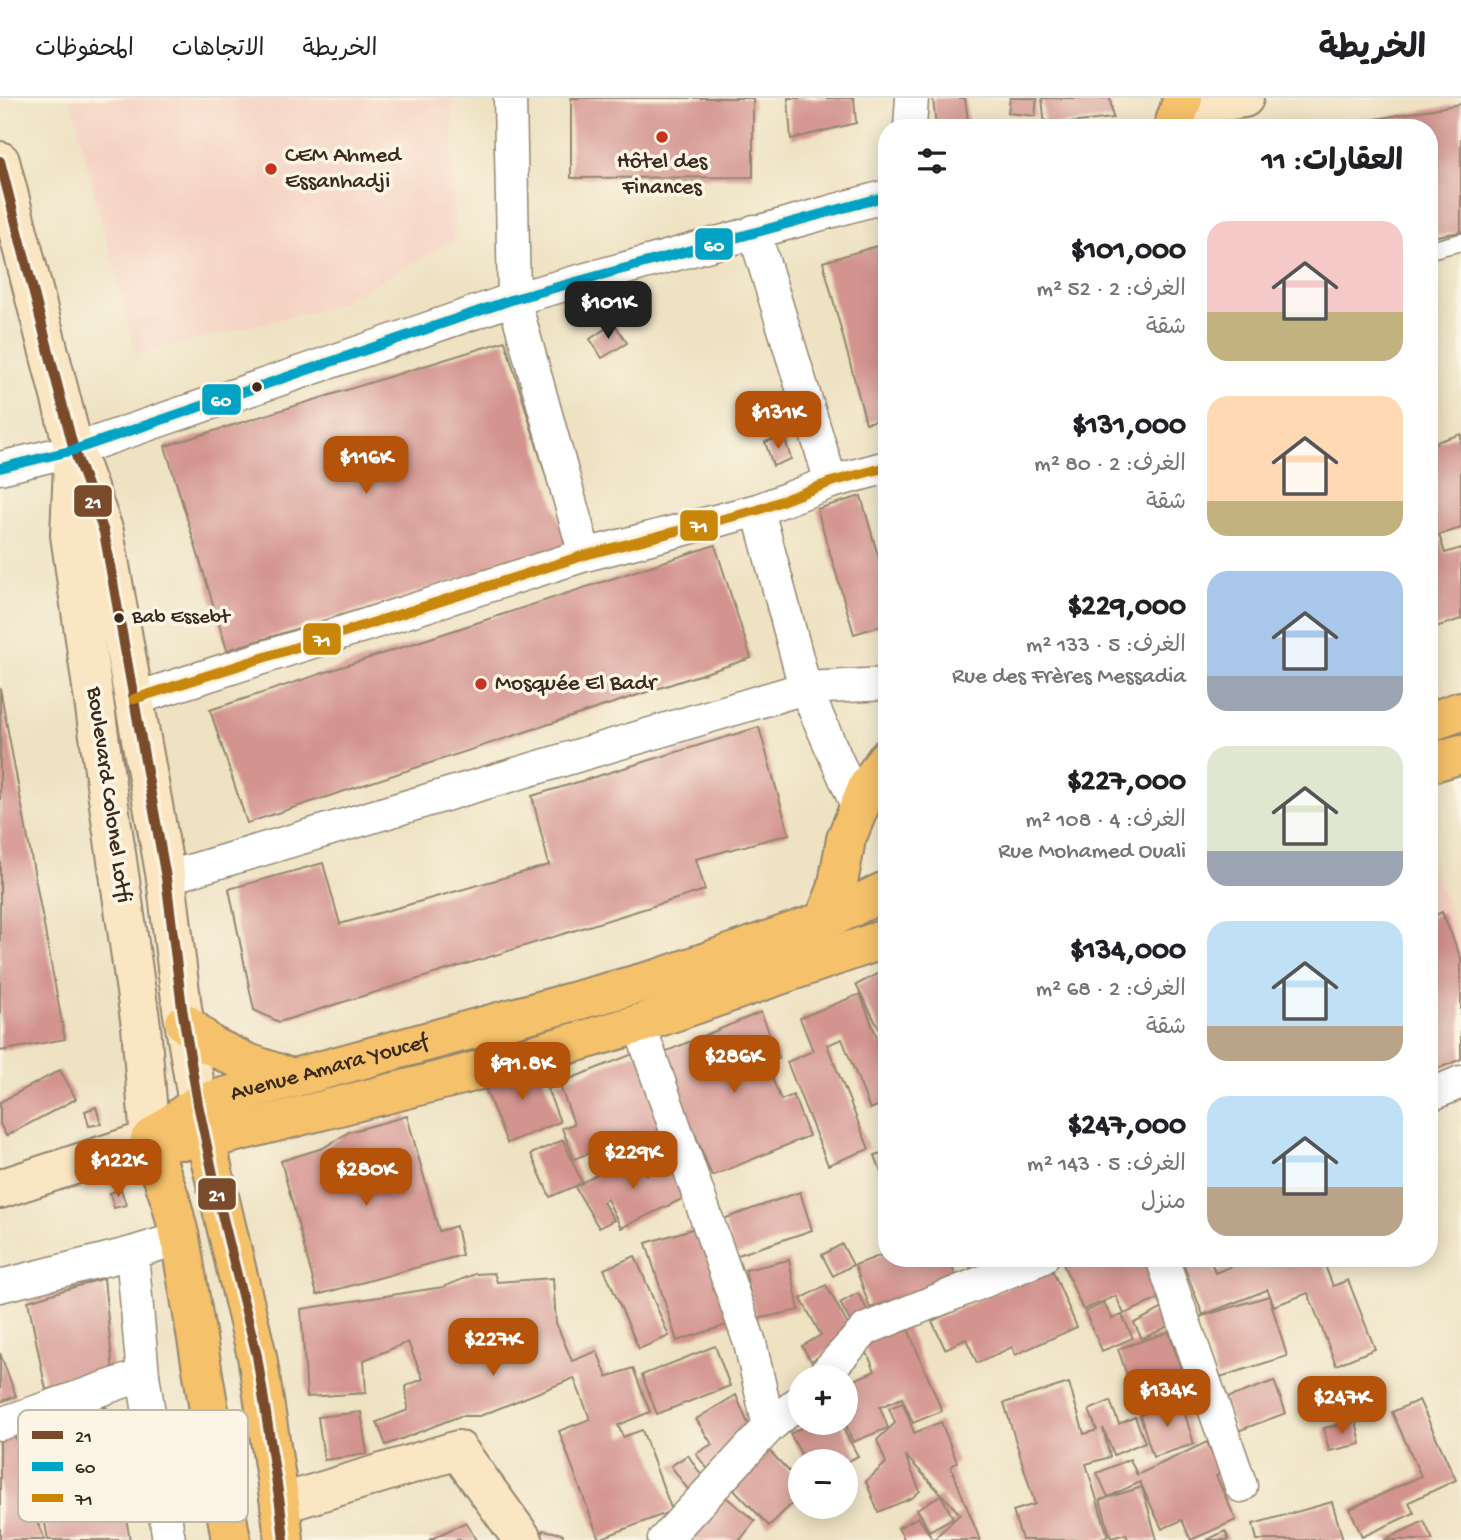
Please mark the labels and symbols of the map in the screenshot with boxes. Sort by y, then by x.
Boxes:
marker: Hôtel des Finances [654,129,670,145]
place label: CEM Ahmed Essanhadji [285,143,402,196]
place label: Hôtel des Finances [617,149,708,202]
marker: CEM Ahmed Essanhadji [263,161,279,177]
line badge: 60 [694,227,734,261]
text: 60 [704,236,724,259]
pin: $101K [559,282,657,341]
unlabelled marker [250,380,264,394]
line badge: 60 [201,383,242,416]
text: 60 [211,391,231,414]
pin: $131K [729,392,827,451]
pin: $116K [317,436,415,496]
line badge: 21 [73,484,113,518]
text: 21 [85,493,102,516]
line badge: 71 [679,509,719,542]
text: 71 [689,517,708,540]
place label: Bab Essebt [131,606,232,631]
marker: Bab Essebt [112,611,126,625]
line badge: 71 [302,622,342,656]
text: 71 [312,631,331,654]
place label: Mosquée El Badr [495,671,658,698]
marker: Mosquée El Badr [473,676,489,692]
street label: Boulevard Colonel Lotfi [79,684,137,905]
street label: Avenue Amara Youcef [227,1028,433,1108]
pin: $286K [685,1035,783,1095]
pin: $91.8K [465,1042,579,1102]
pin: $229K [584,1132,682,1191]
pin: $122K [69,1140,167,1199]
pin: $280K [317,1148,415,1208]
line badge: 21 [197,1177,237,1211]
text: 21 [209,1186,226,1209]
pin: $227K [444,1318,542,1378]
pin: $134K [1118,1370,1216,1429]
pin: $247K [1293,1376,1391,1436]
legend [18,1410,248,1522]
text: 21 [75,1427,92,1450]
text: 60 [75,1458,96,1481]
text: 71 [74,1490,93,1513]

